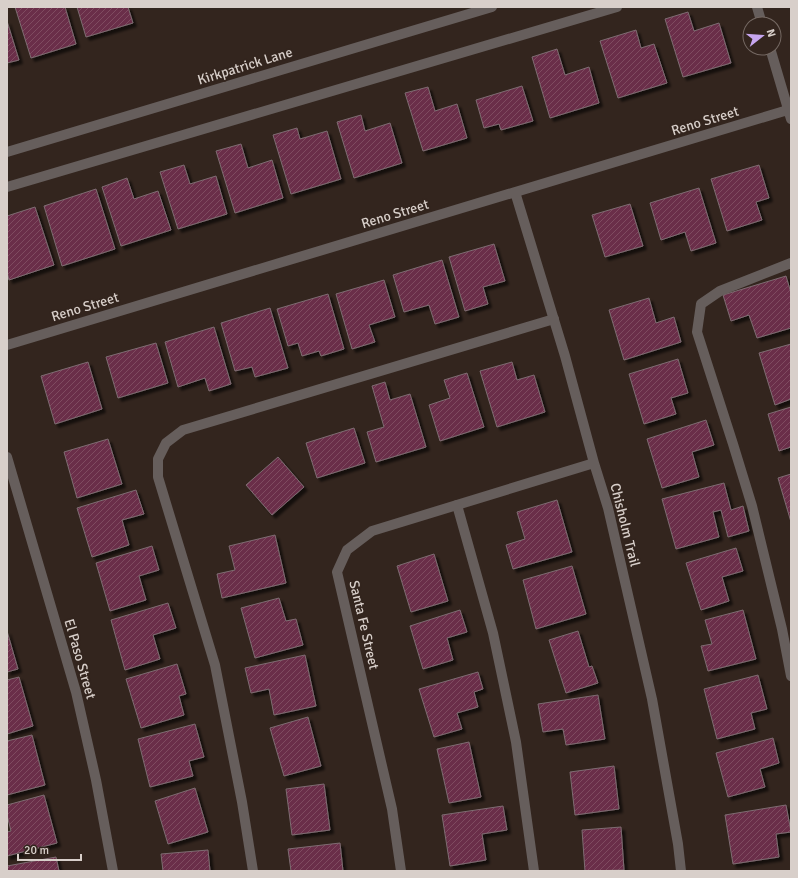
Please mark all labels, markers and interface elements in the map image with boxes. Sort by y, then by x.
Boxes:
north arrow [742,16,782,56]
text: N [764,28,778,39]
street label: Kirkpatrick Lane [195,43,295,89]
street label: Reno Street [669,103,741,139]
street label: Reno Street [359,196,431,232]
street label: Reno Street [49,289,121,325]
street label: Chisholm Trail [606,481,644,569]
street label: Santa Fe Street [345,579,383,671]
street label: El Paso Street [60,617,100,701]
scale bar [18,836,81,862]
text: 20 m [24,843,49,858]

